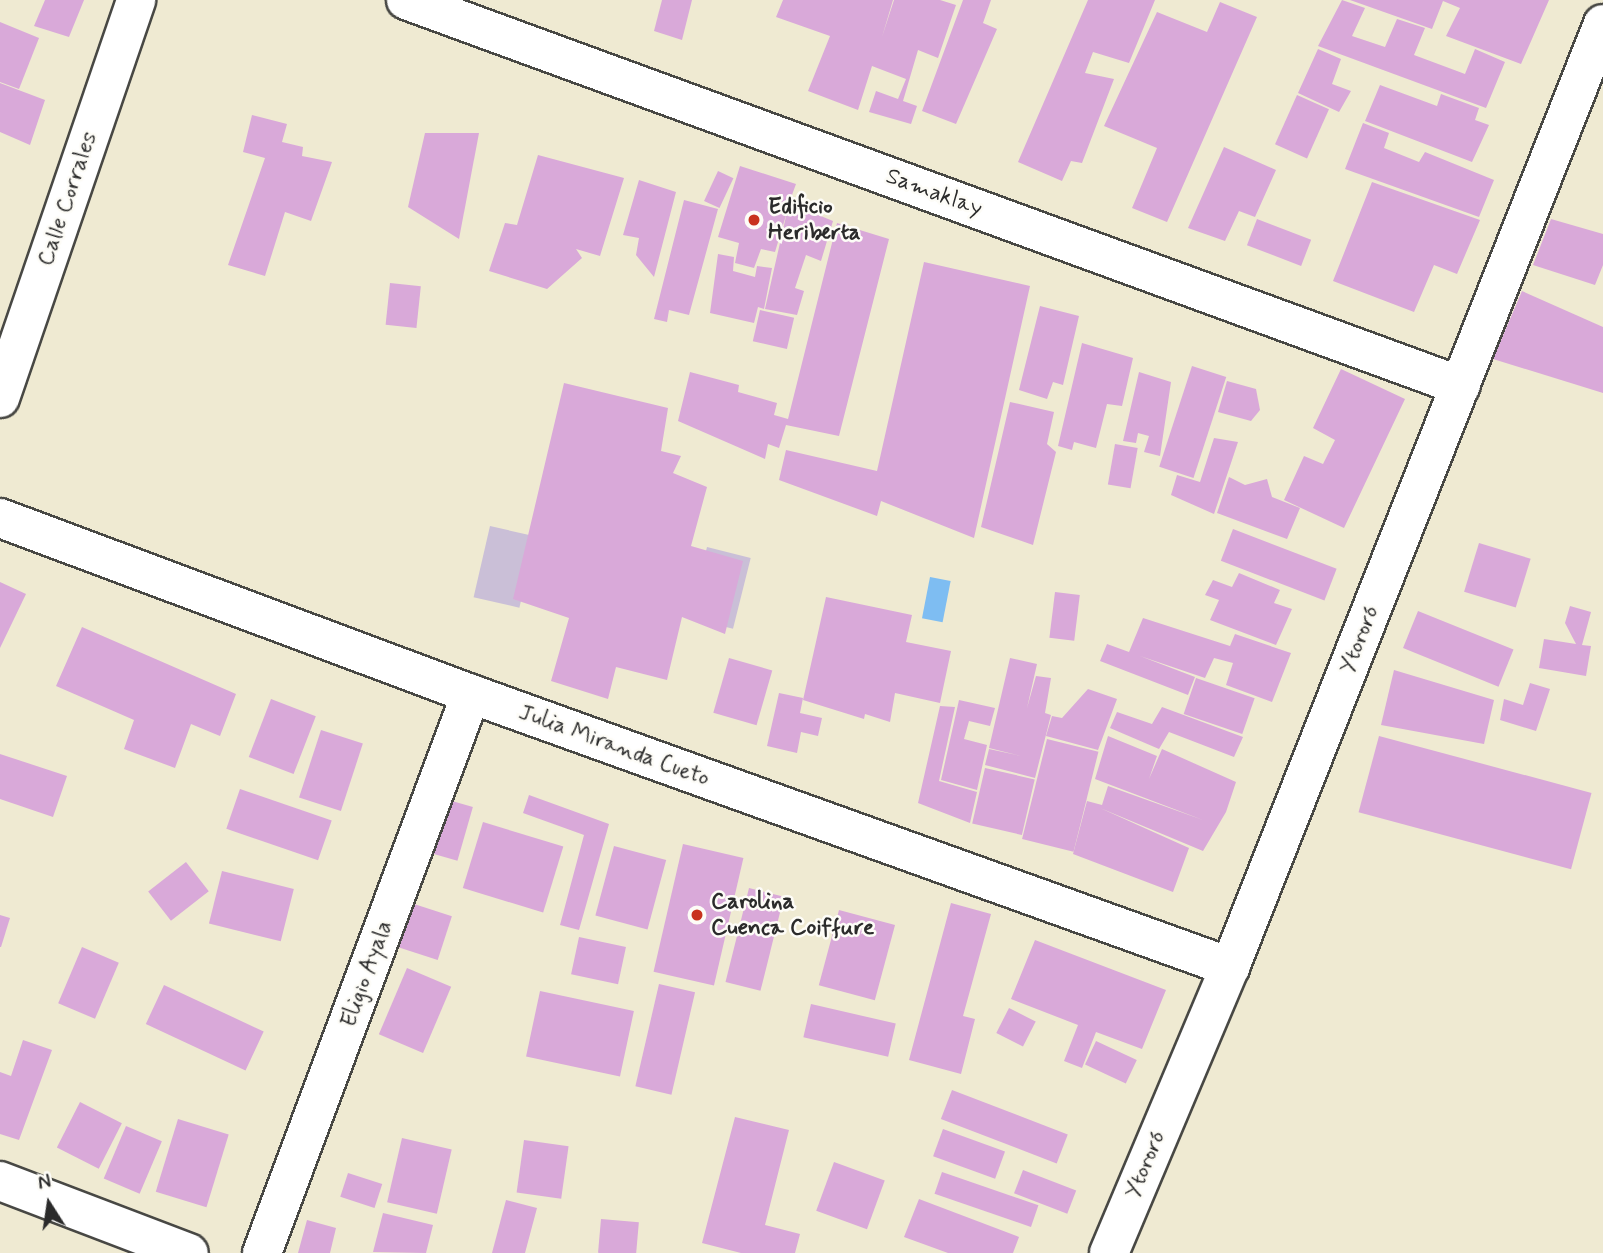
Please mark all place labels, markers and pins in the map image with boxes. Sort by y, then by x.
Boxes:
place label: Edificio Heriberta [768,193,861,247]
marker: Edificio Heriberta [746,212,762,228]
place label: Carolina Cuenca Coiffure [711,888,874,942]
marker: Carolina Cuenca Coiffure [689,907,705,923]

